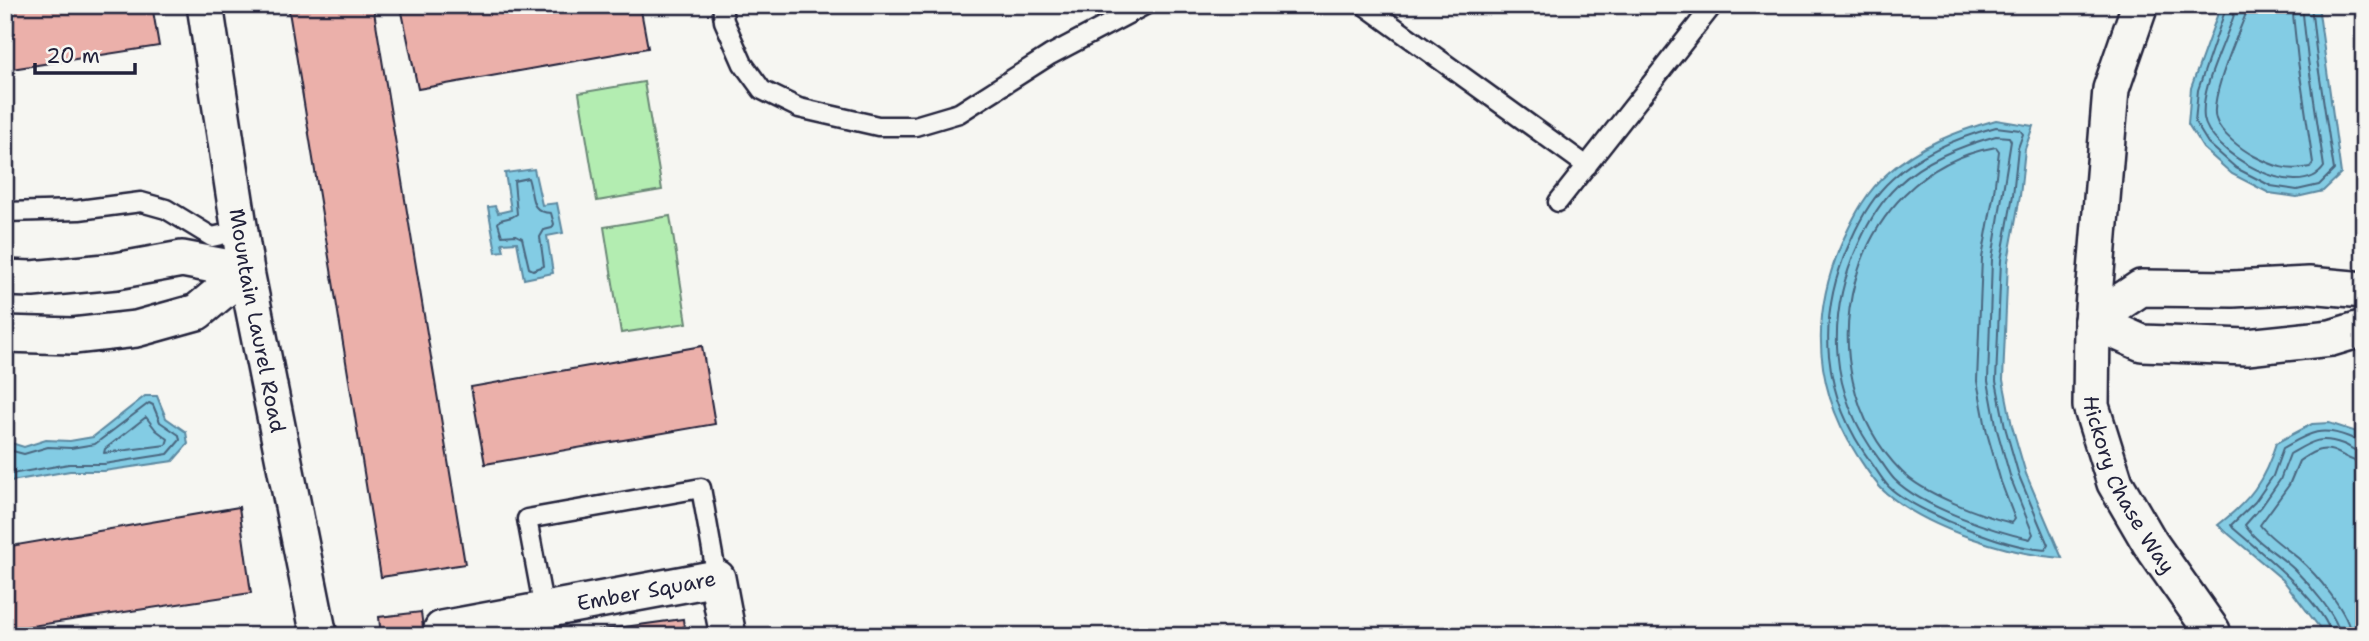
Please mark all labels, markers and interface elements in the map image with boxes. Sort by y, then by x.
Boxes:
scale bar [35,32,135,76]
text: 20 m [46,42,100,70]
street label: Mountain Laurel Road [223,207,292,435]
street label: Hickory Chase Way [2077,396,2181,579]
street label: Ember Square [575,564,718,618]

